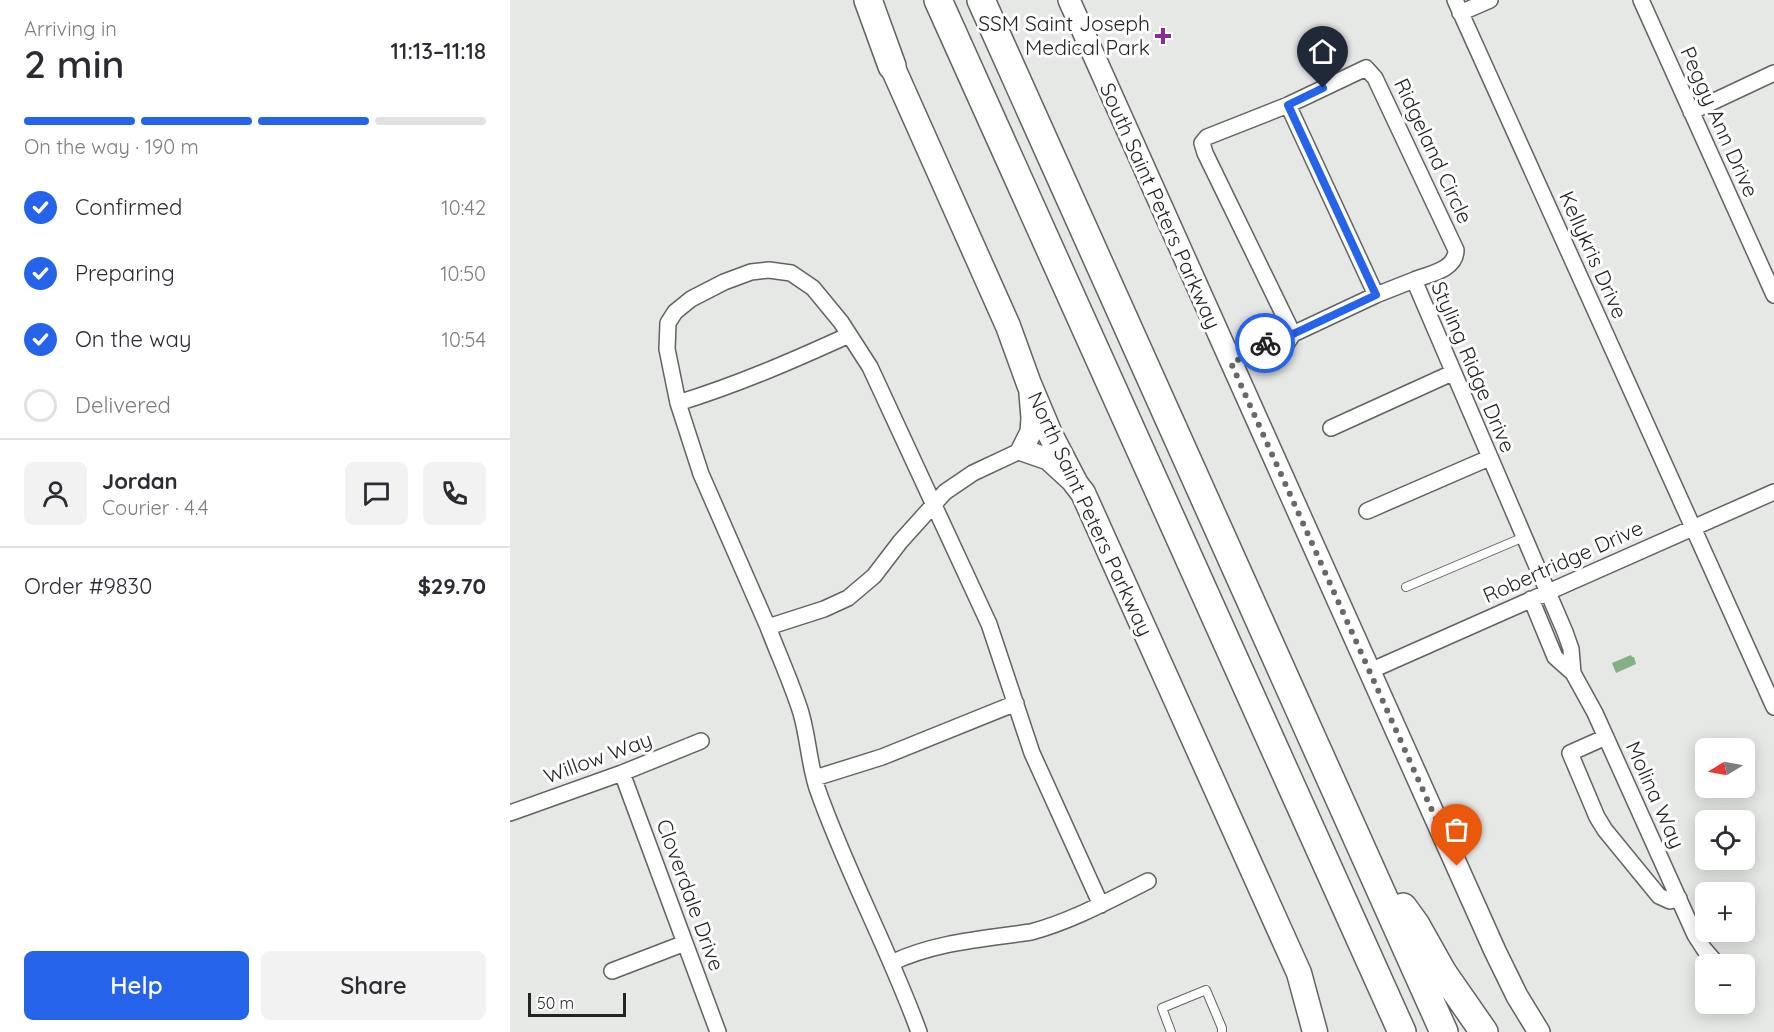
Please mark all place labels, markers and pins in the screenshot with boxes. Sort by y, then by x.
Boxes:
place label: SSM Saint Joseph Medical Park [978,10,1150,60]
pin [1297,26,1348,88]
marker: SSM Saint Joseph Medical Park [1154,27,1172,45]
pin [1431,804,1482,866]

